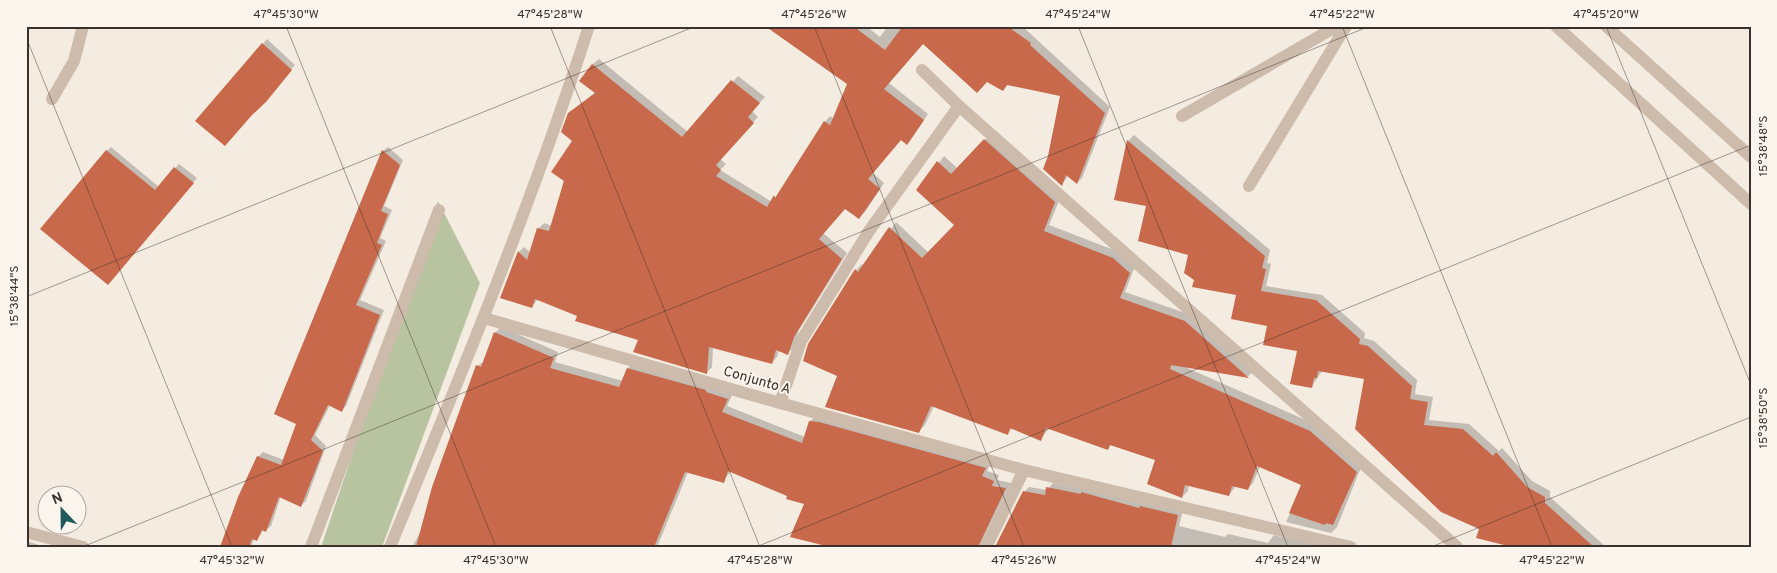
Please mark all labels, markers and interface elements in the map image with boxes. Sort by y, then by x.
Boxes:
text: 47°45'30"W [253,7,319,23]
text: 47°45'28"W [517,7,583,23]
text: 47°45'26"W [781,7,847,23]
text: 47°45'24"W [1045,7,1111,23]
text: 47°45'22"W [1309,7,1375,23]
text: 47°45'20"W [1573,7,1639,23]
text: 15°38'48"S [1756,116,1772,176]
text: 15°38'44"S [7,266,23,326]
street label: Conjunto A [721,363,793,399]
text: 15°38'50"S [1756,387,1772,449]
north arrow [38,486,88,536]
text: N [50,490,66,509]
text: 47°45'32"W [199,553,265,569]
text: 47°45'30"W [463,553,529,569]
text: 47°45'28"W [727,553,793,569]
text: 47°45'26"W [991,553,1057,569]
text: 47°45'24"W [1255,553,1321,569]
text: 47°45'22"W [1519,553,1585,569]

